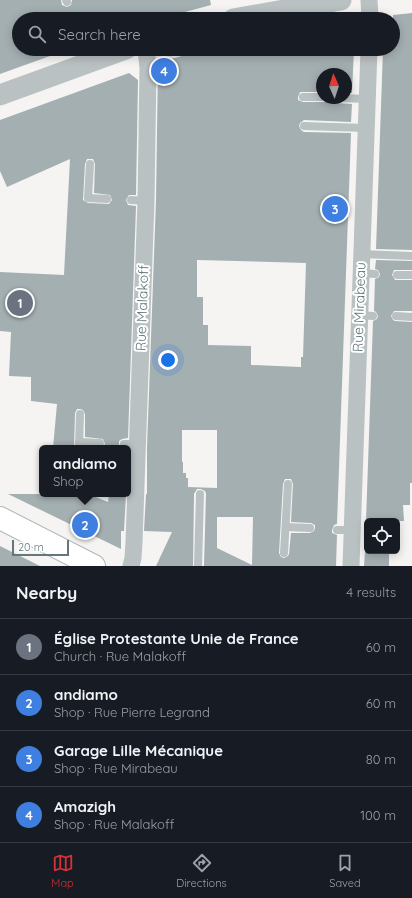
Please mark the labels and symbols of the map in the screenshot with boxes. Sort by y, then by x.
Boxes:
pin: 4 [151,56,177,86]
north arrow [316,68,352,104]
pin: 3 [322,194,348,224]
street label: Rue Mirabeau [348,262,370,352]
street label: Rue Malakoff [131,265,153,351]
pin: 1 [7,288,33,318]
your location [158,350,178,370]
pin: 2 [72,510,98,540]
scale bar [12,538,69,557]

